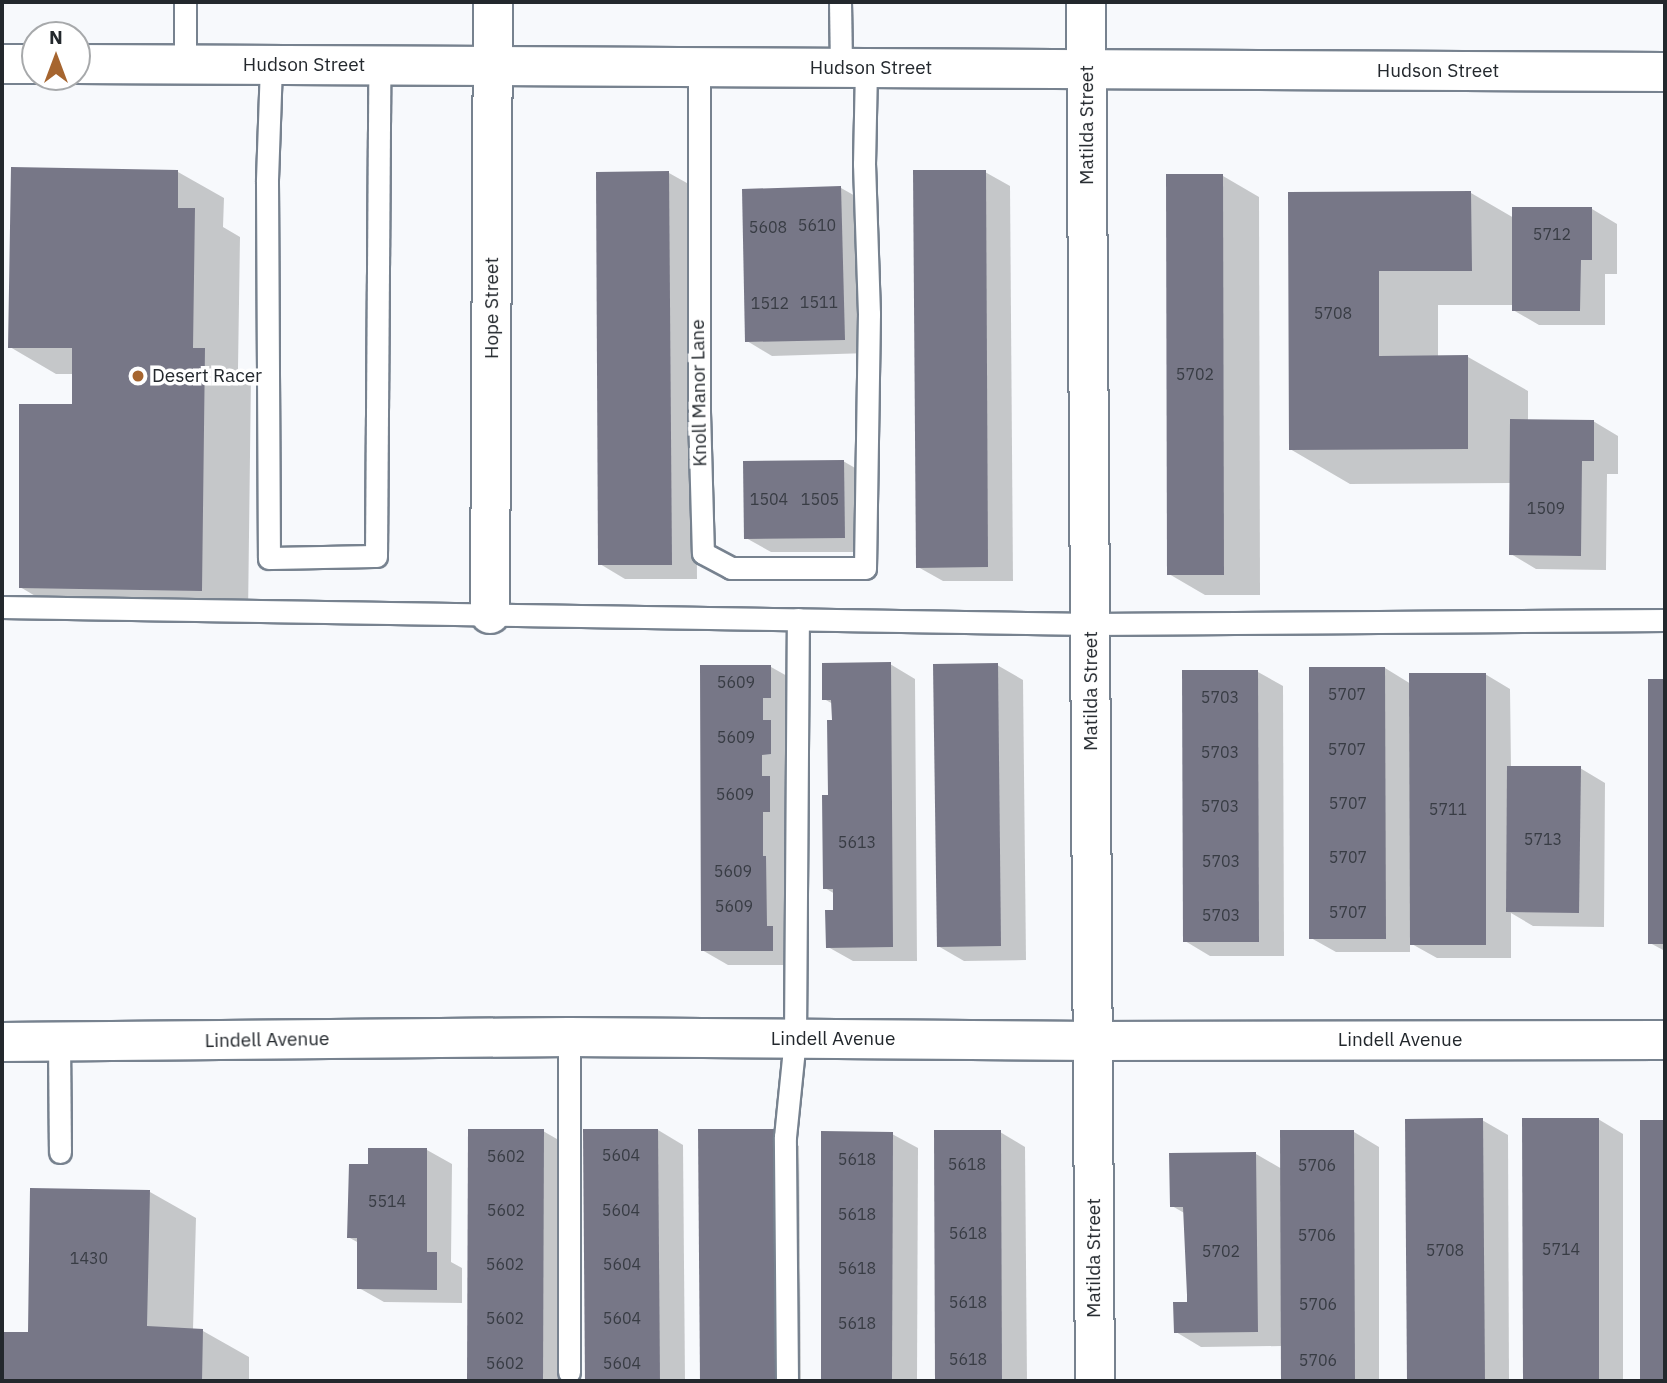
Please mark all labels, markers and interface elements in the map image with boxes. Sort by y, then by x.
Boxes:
north arrow [21,21,91,91]
text: N [49,25,63,49]
street label: Hudson Street [243,54,365,76]
street label: Hudson Street [810,57,932,79]
street label: Hudson Street [1377,60,1499,82]
street label: Matilda Street [1076,65,1098,185]
house number: 5610 [798,215,836,235]
house number: 5608 [749,217,787,237]
house number: 5712 [1533,224,1571,244]
street label: Hope Street [481,257,503,359]
house number: 1511 [800,292,838,312]
house number: 1512 [751,293,789,313]
house number: 5708 [1314,303,1352,323]
street label: Knoll Manor Lane [686,319,712,467]
house number: 5702 [1176,364,1214,384]
place label: Desert Racer [152,365,262,387]
marker: Desert Racer [130,368,146,384]
house number: 1504 [750,489,788,509]
house number: 1505 [801,489,839,509]
house number: 1509 [1527,498,1565,518]
street label: Matilda Street [1080,631,1102,751]
house number: 5609 [717,672,755,692]
house number: 5707 [1328,684,1366,704]
house number: 5703 [1201,687,1239,707]
house number: 5609 [717,727,755,747]
house number: 5707 [1328,739,1366,759]
house number: 5703 [1201,742,1239,762]
house number: 5609 [716,784,754,804]
house number: 5707 [1329,793,1367,813]
house number: 5703 [1201,796,1239,816]
house number: 5711 [1429,799,1467,819]
house number: 5713 [1524,829,1562,849]
house number: 5613 [838,832,876,852]
house number: 5707 [1329,847,1367,867]
house number: 5703 [1202,851,1240,871]
house number: 5609 [714,861,752,881]
house number: 5609 [715,896,753,916]
house number: 5707 [1329,902,1367,922]
house number: 5703 [1202,905,1240,925]
street label: Lindell Avenue [204,1028,330,1052]
street label: Lindell Avenue [771,1028,895,1050]
street label: Lindell Avenue [1338,1029,1462,1051]
house number: 5604 [602,1145,640,1165]
house number: 5602 [487,1146,525,1166]
house number: 5618 [838,1149,876,1169]
house number: 5618 [948,1154,986,1174]
house number: 5706 [1298,1155,1336,1175]
house number: 5514 [368,1191,406,1211]
street label: Matilda Street [1083,1198,1105,1318]
house number: 5602 [487,1200,525,1220]
house number: 5604 [602,1200,640,1220]
house number: 5618 [838,1204,876,1224]
house number: 5618 [949,1223,987,1243]
house number: 5706 [1298,1225,1336,1245]
house number: 5714 [1542,1239,1580,1259]
house number: 5708 [1426,1240,1464,1260]
house number: 5702 [1202,1241,1240,1261]
house number: 1430 [70,1248,108,1268]
house number: 5602 [486,1254,524,1274]
house number: 5604 [603,1254,641,1274]
house number: 5618 [838,1258,876,1278]
house number: 5618 [949,1292,987,1312]
house number: 5706 [1299,1294,1337,1314]
house number: 5602 [486,1308,524,1328]
house number: 5604 [603,1308,641,1328]
house number: 5618 [838,1313,876,1333]
house number: 5618 [949,1349,987,1369]
house number: 5706 [1299,1350,1337,1370]
house number: 5602 [486,1353,524,1373]
house number: 5604 [603,1353,641,1373]

